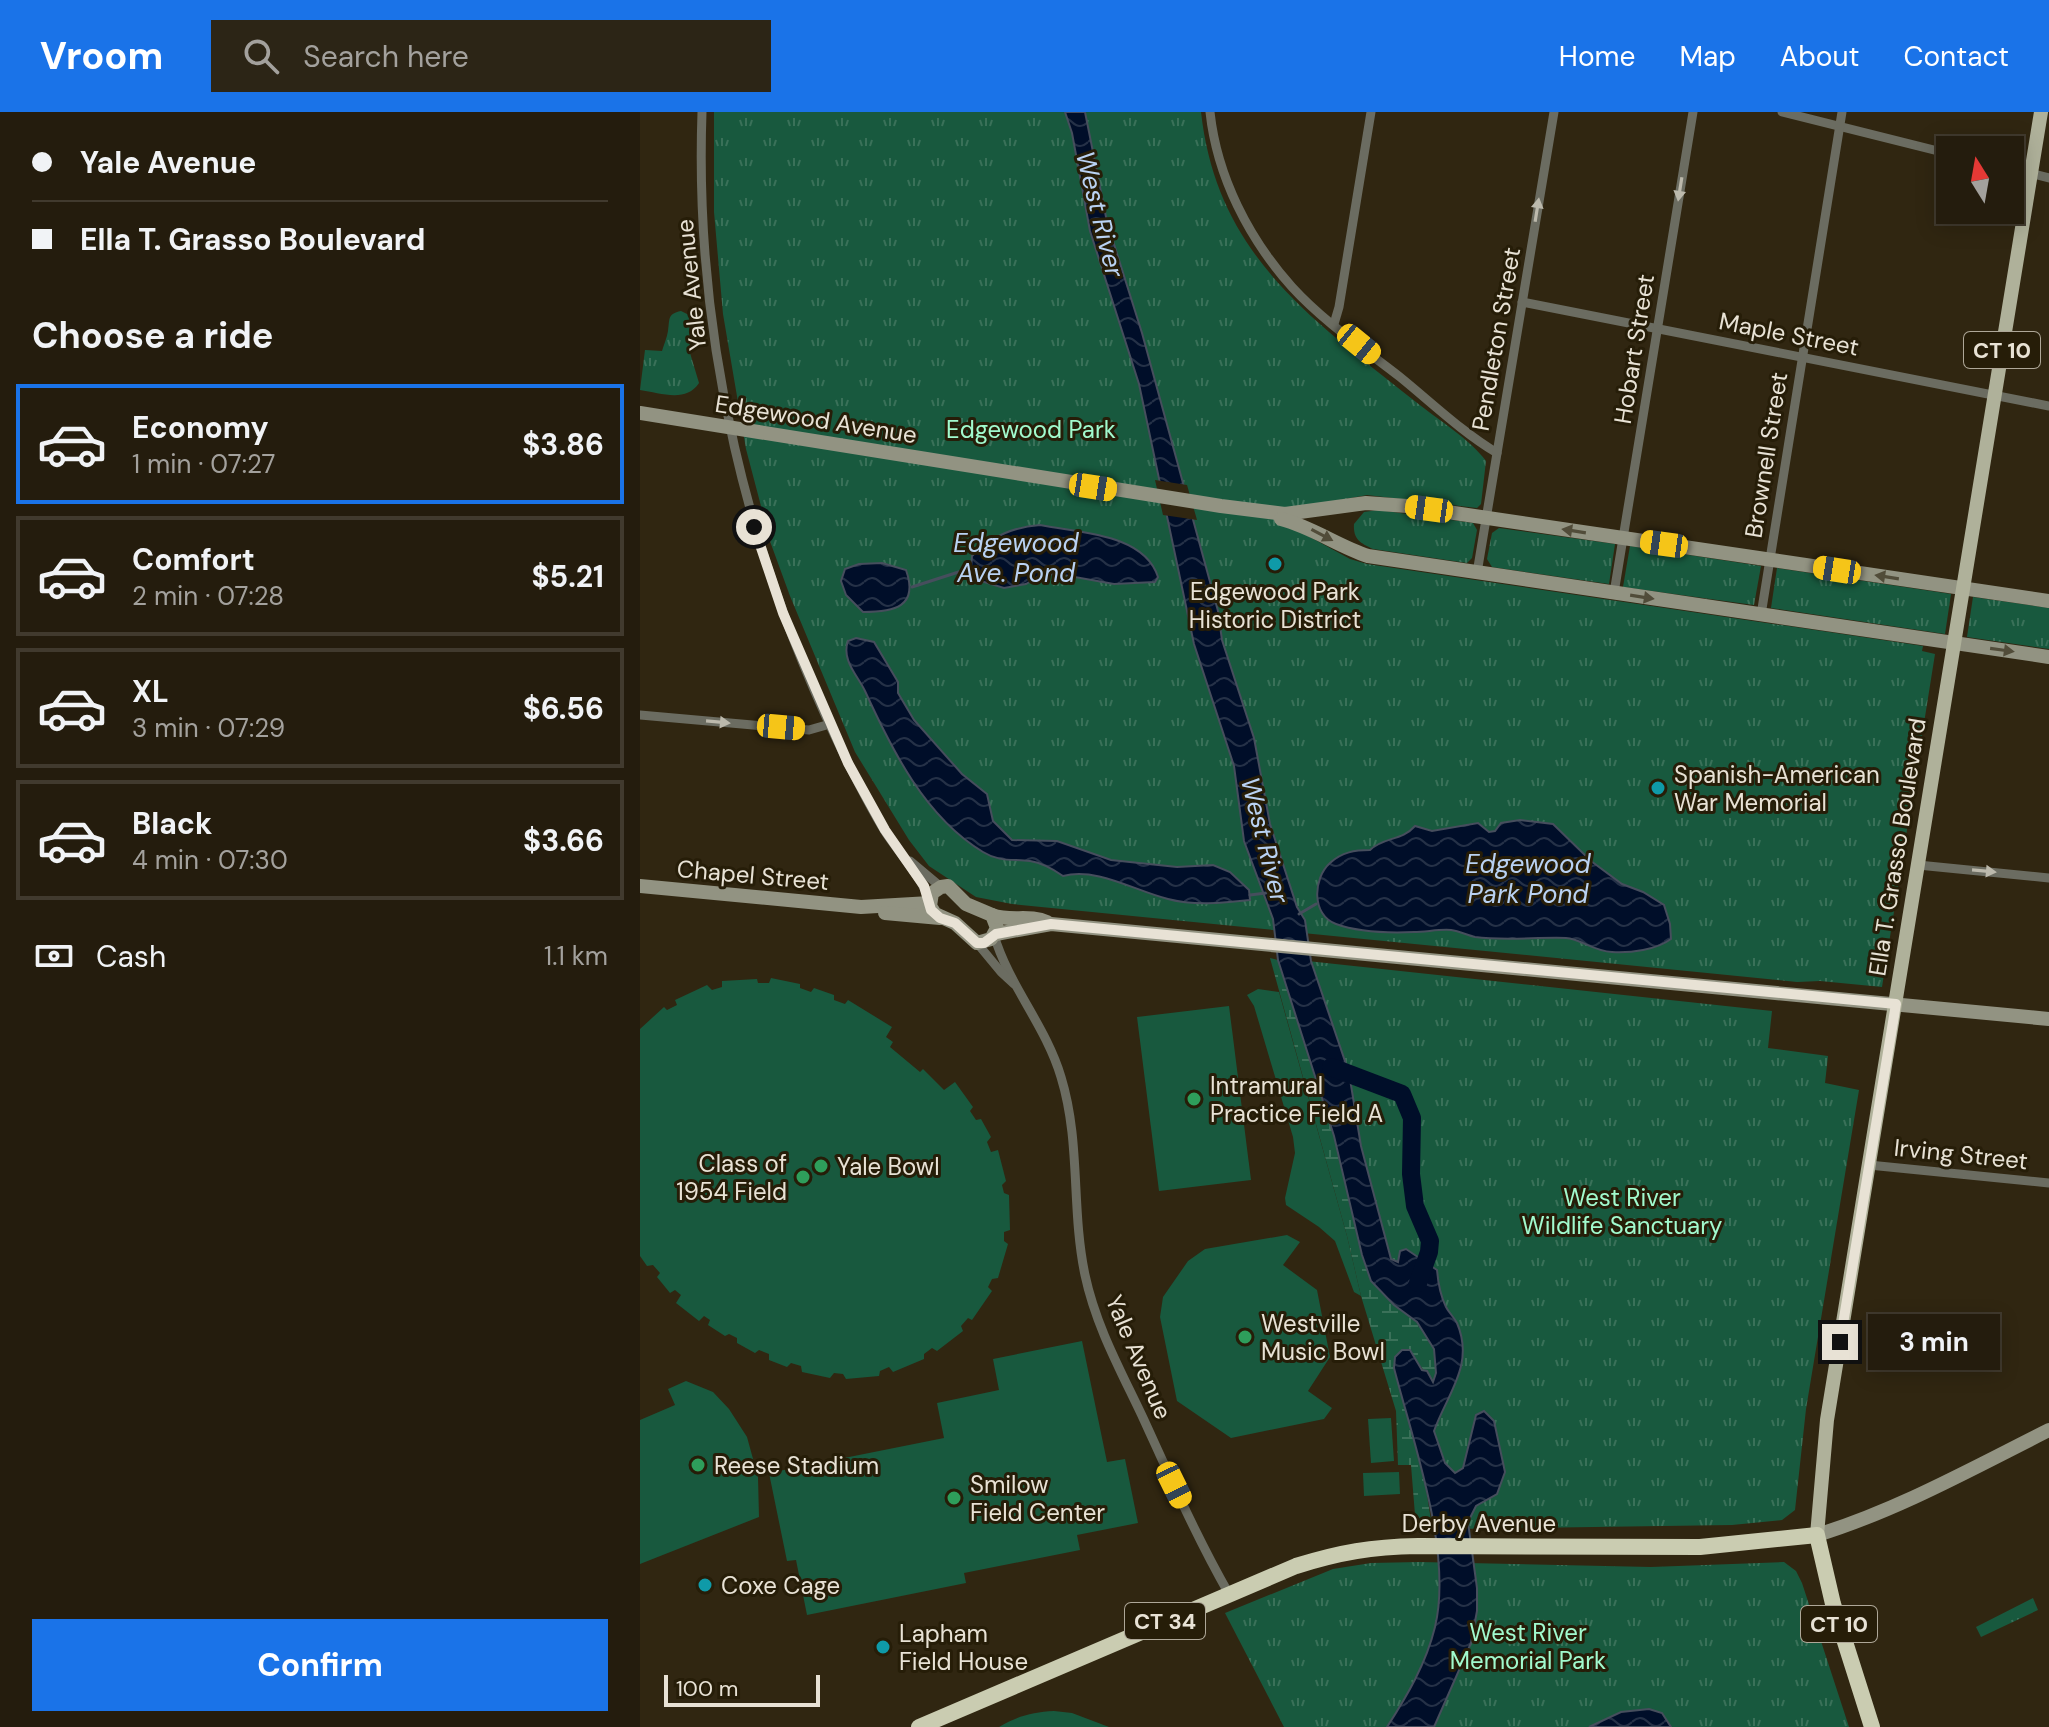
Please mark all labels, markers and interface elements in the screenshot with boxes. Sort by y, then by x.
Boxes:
search box [211,20,771,92]
text: Vroom [40,31,163,81]
icon: search [239,34,283,78]
text: Search here [303,37,469,76]
text: Home [1559,38,1635,75]
text: Map [1679,38,1736,75]
text: About [1780,38,1859,75]
text: Contact [1903,38,2009,75]
north arrow [1936,136,2024,224]
map controls [1936,136,2024,224]
text: Yale Avenue [80,143,256,182]
water label: West River [1068,147,1132,282]
one-way arrow [1674,177,1686,202]
one-way arrow [1532,197,1544,222]
street label: Yale Avenue [669,218,713,352]
text: Ella T. Grasso Boulevard [80,220,425,259]
street label: Pendleton Street [1465,245,1527,433]
street label: Hobart Street [1607,272,1661,426]
street label: Maple Street [1717,305,1861,363]
text: Choose a ride [32,312,273,359]
car [1333,320,1385,368]
road number: CT 10 [1964,332,2040,368]
street label: Brownell Street [1738,370,1794,540]
street label: Edgewood Avenue [713,388,919,450]
icon: car [36,408,108,480]
text: Economy [132,408,269,447]
park label: Edgewood Park [946,414,1116,445]
text: $3.86 [522,425,604,464]
text: 1 min · 07:27 [132,447,275,481]
car [1067,471,1119,503]
car [1404,494,1454,524]
route start [736,509,772,545]
one-way arrow [1561,524,1586,536]
water label: Edgewood Ave. Pond [953,526,1080,590]
one-way arrow [1311,529,1334,542]
car [1639,529,1689,559]
icon: car [36,540,108,612]
text: Comfort [132,540,255,579]
car [1811,554,1863,586]
marker: Edgewood Park Historic District [1266,555,1284,573]
text: $5.21 [531,557,604,596]
one-way arrow [1874,570,1899,583]
place label: Edgewood Park Historic District [1189,576,1361,635]
text: 2 min · 07:28 [132,579,284,613]
one-way arrow [1630,591,1655,604]
one-way arrow [1990,644,2015,657]
icon: car [36,672,108,744]
text: XL [132,672,169,711]
text: $6.56 [523,689,604,728]
text: 3 min · 07:29 [132,711,285,745]
car [756,713,806,741]
one-way arrow [706,715,731,728]
street label: Ella T. Grasso Boulevard [1861,716,1933,978]
place label: Spanish-American War Memorial [1674,759,1880,818]
water label: West River [1233,773,1297,908]
marker: Spanish-American War Memorial [1649,779,1667,797]
icon: car [36,804,108,876]
text: Black [132,804,212,843]
text: $3.66 [523,821,604,860]
text: 4 min · 07:30 [132,843,288,877]
water label: Edgewood Park Pond [1465,847,1592,911]
street label: Chapel Street [676,853,830,897]
one-way arrow [1972,865,1997,878]
icon: cash [32,934,76,978]
text: Cash [96,937,166,976]
text: 1.1 km [544,939,608,973]
place label: Intramural Practice Field A [1210,1070,1383,1129]
marker: Intramural Practice Field A [1185,1090,1203,1108]
street label: Irving Street [1893,1132,2029,1176]
place label: Class of 1954 Field [676,1148,787,1207]
place label: Yale Bowl [837,1151,940,1182]
marker: Yale Bowl [812,1157,830,1175]
marker: Class of 1954 Field [794,1168,812,1186]
park label: West River Wildlife Sanctuary [1522,1182,1722,1241]
street label: Yale Avenue [1099,1290,1179,1424]
place label: Westville Music Bowl [1261,1308,1385,1367]
callout: 3 min [1868,1314,2000,1370]
route end [1822,1324,1858,1360]
text: 3 min [1899,1325,1969,1359]
marker: Westville Music Bowl [1236,1328,1254,1346]
place label: Reese Stadium [714,1450,879,1481]
marker: Reese Stadium [689,1456,707,1474]
car [1153,1458,1195,1512]
place label: Smilow Field Center [970,1469,1105,1528]
marker: Smilow Field Center [945,1489,963,1507]
street label: Derby Avenue [1402,1508,1556,1539]
place label: Coxe Cage [721,1570,840,1601]
marker: Coxe Cage [696,1576,714,1594]
road number: CT 34 [1125,1603,1205,1639]
road number: CT 10 [1801,1606,1877,1642]
park label: West River Memorial Park [1450,1617,1606,1676]
place label: Lapham Field House [899,1618,1028,1677]
button: Confirm [32,1619,608,1711]
marker: Lapham Field House [874,1638,892,1656]
scale bar [664,1671,820,1707]
text: 100 m [676,1674,738,1703]

